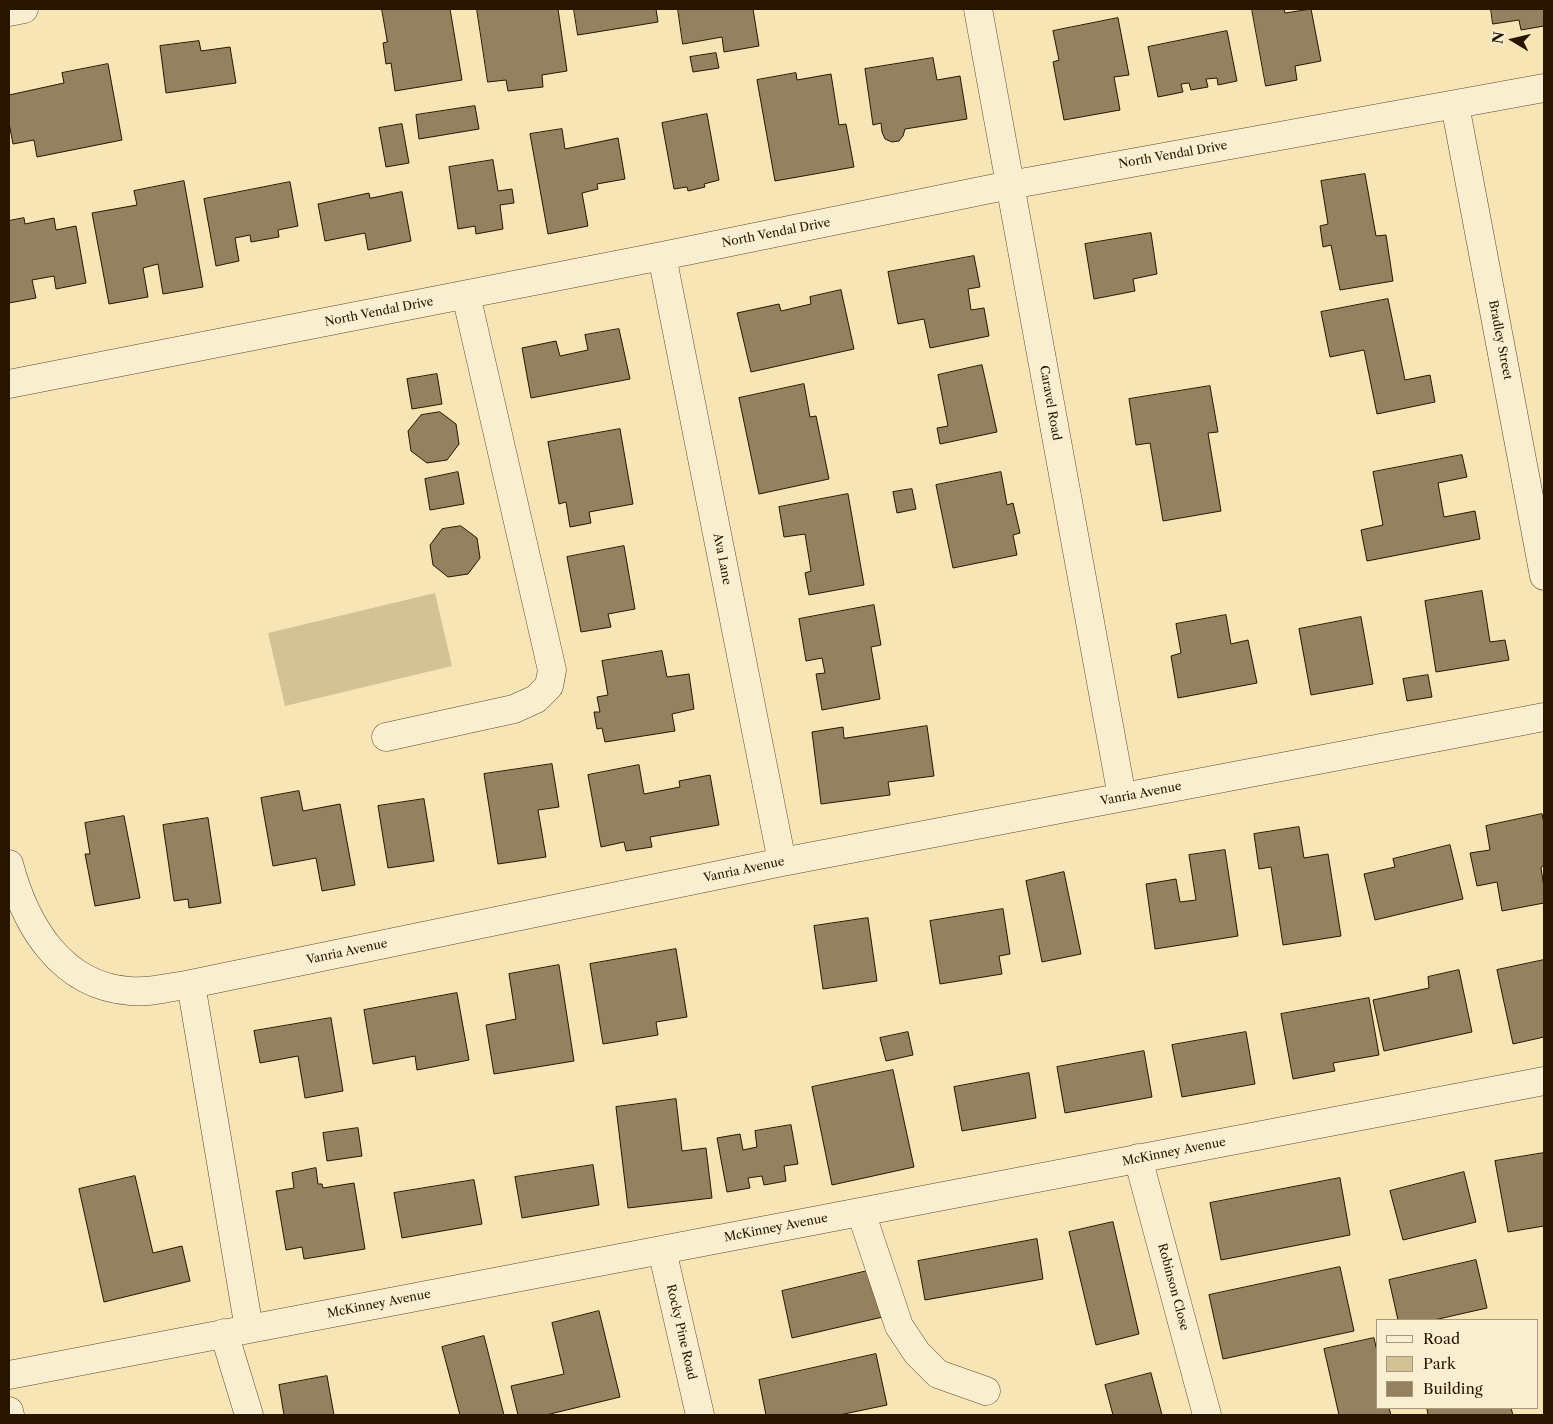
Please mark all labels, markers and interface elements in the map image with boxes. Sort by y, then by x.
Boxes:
north arrow [1488,15,1538,65]
text: N [1488,30,1508,45]
street label: North Vendal Drive [1117,138,1229,172]
street label: North Vendal Drive [720,215,832,251]
street label: North Vendal Drive [323,294,435,330]
street label: Bradley Street [1485,299,1515,381]
street label: Caravel Road [1036,364,1064,442]
street label: Ava Lane [710,532,734,586]
street label: Vanria Avenue [1099,779,1183,809]
street label: Vanria Avenue [702,854,786,886]
street label: Vanria Avenue [305,936,389,968]
street label: McKinney Avenue [1121,1135,1227,1169]
street label: McKinney Avenue [723,1211,829,1245]
street label: Robinson Close [1154,1242,1192,1332]
street label: Rocky Pine Road [663,1283,699,1381]
street label: McKinney Avenue [326,1287,432,1321]
legend [1376,1319,1538,1409]
text: Road [1423,1329,1460,1348]
text: Park [1423,1354,1456,1373]
text: Building [1423,1379,1483,1398]

